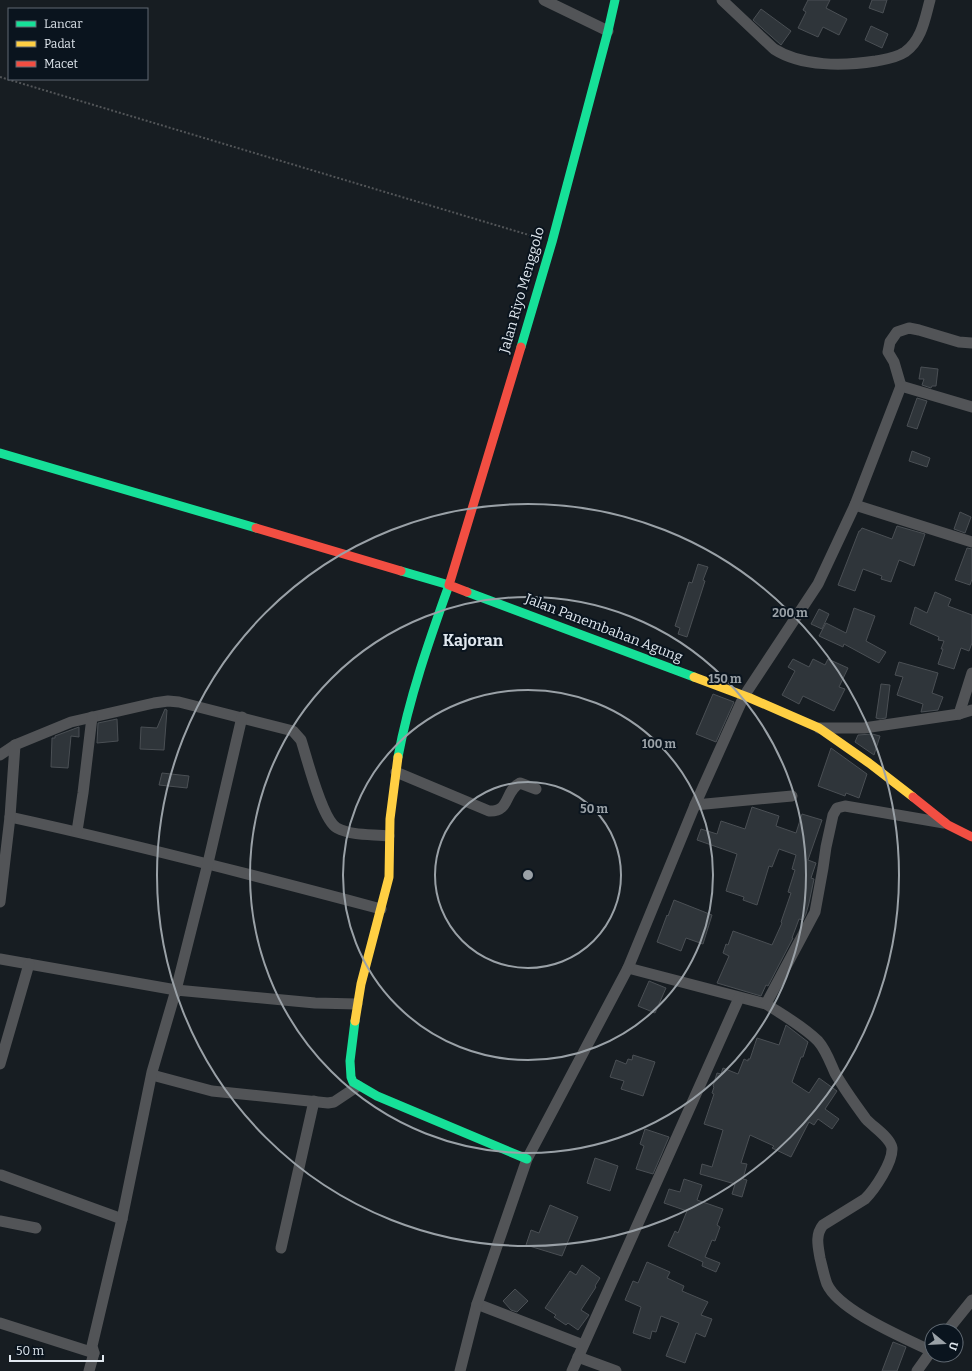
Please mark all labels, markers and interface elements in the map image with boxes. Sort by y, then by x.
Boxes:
legend [8,8,148,80]
text: Lancar [44,17,83,31]
text: Padat [44,37,76,51]
text: Macet [44,57,79,71]
street label: Jalan Riyo Menggolo [496,225,548,356]
street label: Jalan Panembahan Agung [522,590,685,666]
text: 200 m [772,606,808,620]
district label: Kajoran [443,631,504,650]
text: 150 m [709,672,742,686]
text: 100 m [642,737,677,751]
text: 50 m [580,802,608,816]
centre of rings [521,868,535,882]
north arrow [924,1323,964,1363]
scale bar [10,1337,103,1363]
text: U [946,1340,960,1352]
text: 50 m [16,1344,45,1358]

